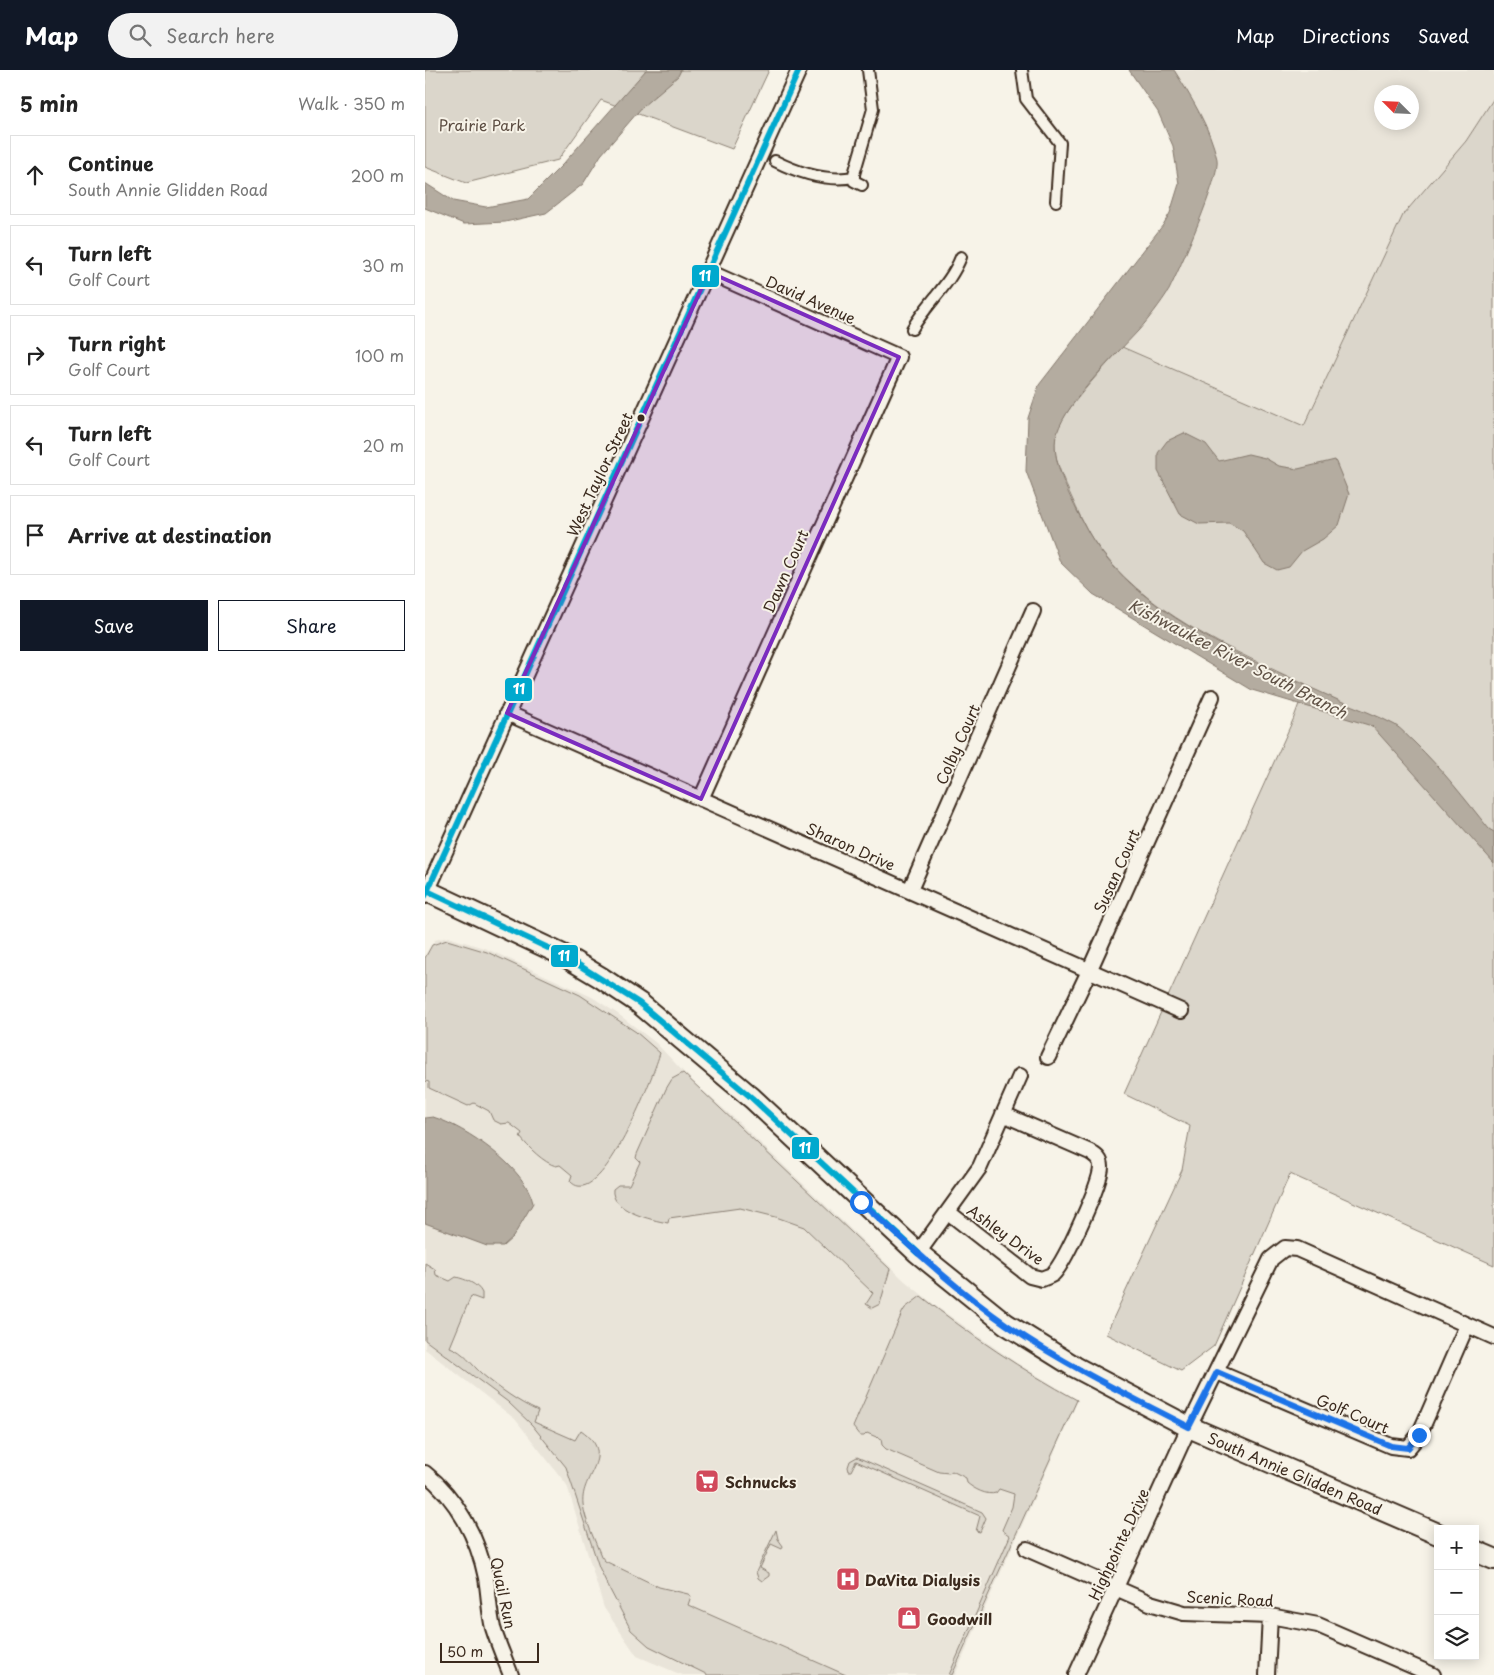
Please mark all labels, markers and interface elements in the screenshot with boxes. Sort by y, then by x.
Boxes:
search box [108,13,458,58]
text: Map [25,17,78,53]
icon: search [126,21,154,49]
text: Search here [166,21,275,49]
text: Map [1236,22,1274,49]
text: Directions [1302,22,1390,49]
text: Saved [1418,22,1469,49]
north arrow [1374,85,1419,130]
text: 5 min [20,87,78,119]
text: Walk · 350 m [298,91,405,115]
park label: Prairie Park [439,113,525,136]
text: Continue [68,149,154,177]
icon: ahead [21,161,49,189]
text: 200 m [351,163,404,187]
text: South Annie Glidden Road [68,177,268,201]
text: Turn left [68,239,152,267]
icon: left [21,251,49,279]
text: 30 m [362,253,404,277]
line badge: 11 [691,264,720,288]
text: 11 [699,265,711,286]
text: Golf Court [68,267,150,291]
street label: David Avenue [762,269,860,329]
text: Turn right [68,329,166,357]
icon: right [21,341,49,369]
text: 100 m [355,343,404,367]
text: Golf Court [68,357,150,381]
street label: West Taylor Street [560,408,638,540]
unlabelled marker [636,413,646,423]
text: Turn left [68,419,152,447]
icon: left [21,431,49,459]
text: 20 m [363,433,404,457]
text: Golf Court [68,447,150,471]
icon: arrive [21,521,49,549]
text: Arrive at destination [68,521,272,549]
street label: Dawn Court [756,526,814,616]
water label: Kishwaukee River South Branch [1125,592,1352,724]
button: Save [20,600,208,651]
button: Share [218,600,405,651]
line badge: 11 [504,677,533,702]
text: 11 [513,678,525,699]
street label: Colby Court [929,700,985,788]
street label: Sharon Drive [803,816,899,876]
street label: Susan Court [1087,825,1145,917]
line badge: 11 [550,944,579,968]
text: 11 [558,945,570,966]
line badge: 11 [791,1136,820,1160]
text: 11 [799,1137,811,1158]
route start [850,1191,873,1214]
street label: Ashley Drive [963,1198,1049,1270]
street label: Golf Court [1313,1387,1393,1439]
route end [1408,1424,1431,1447]
street label: South Annie Glidden Road [1204,1426,1386,1520]
supermarket icon: Schnucks [694,1468,720,1494]
place label: Schnucks [725,1470,796,1493]
street label: Highpointe Drive [1082,1484,1154,1604]
map controls [1434,1525,1479,1660]
button: + [1434,1525,1479,1570]
street label: Quail Run [485,1555,523,1631]
hospital icon: DaVita Dialysis [835,1566,861,1592]
place label: DaVita Dialysis [865,1568,980,1591]
button: − [1434,1570,1479,1615]
street label: Scenic Road [1186,1584,1274,1612]
shop icon: Goodwill [896,1605,922,1631]
place label: Goodwill [927,1607,992,1630]
button: layers [1434,1615,1479,1660]
scale bar [440,1640,539,1663]
text: 50 m [447,1641,483,1662]

